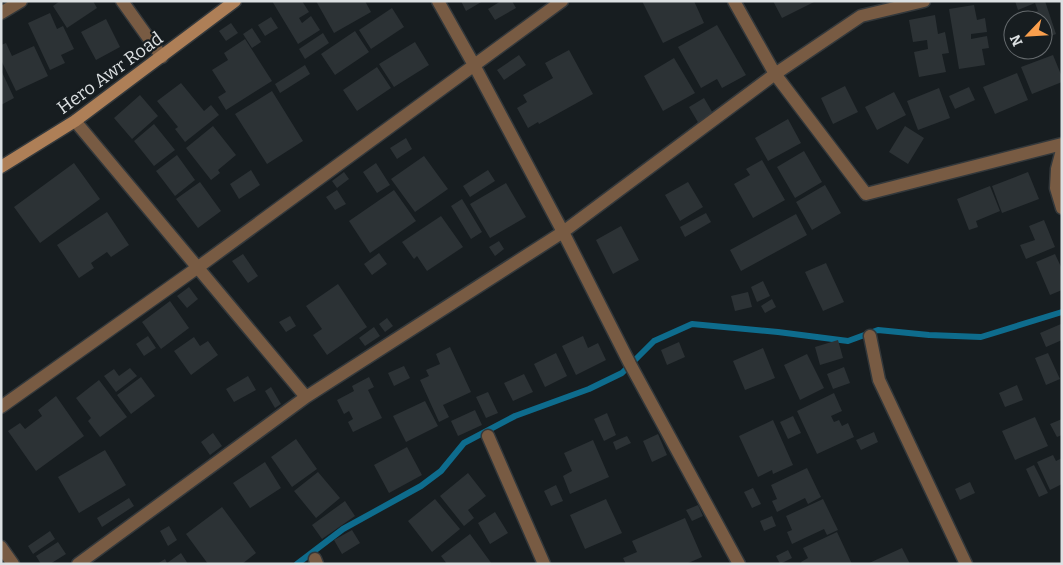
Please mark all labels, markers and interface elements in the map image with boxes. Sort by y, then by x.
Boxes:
north arrow [1003,10,1053,60]
street label: Hero Awr Road [53,27,167,119]
text: N [1007,32,1027,49]

